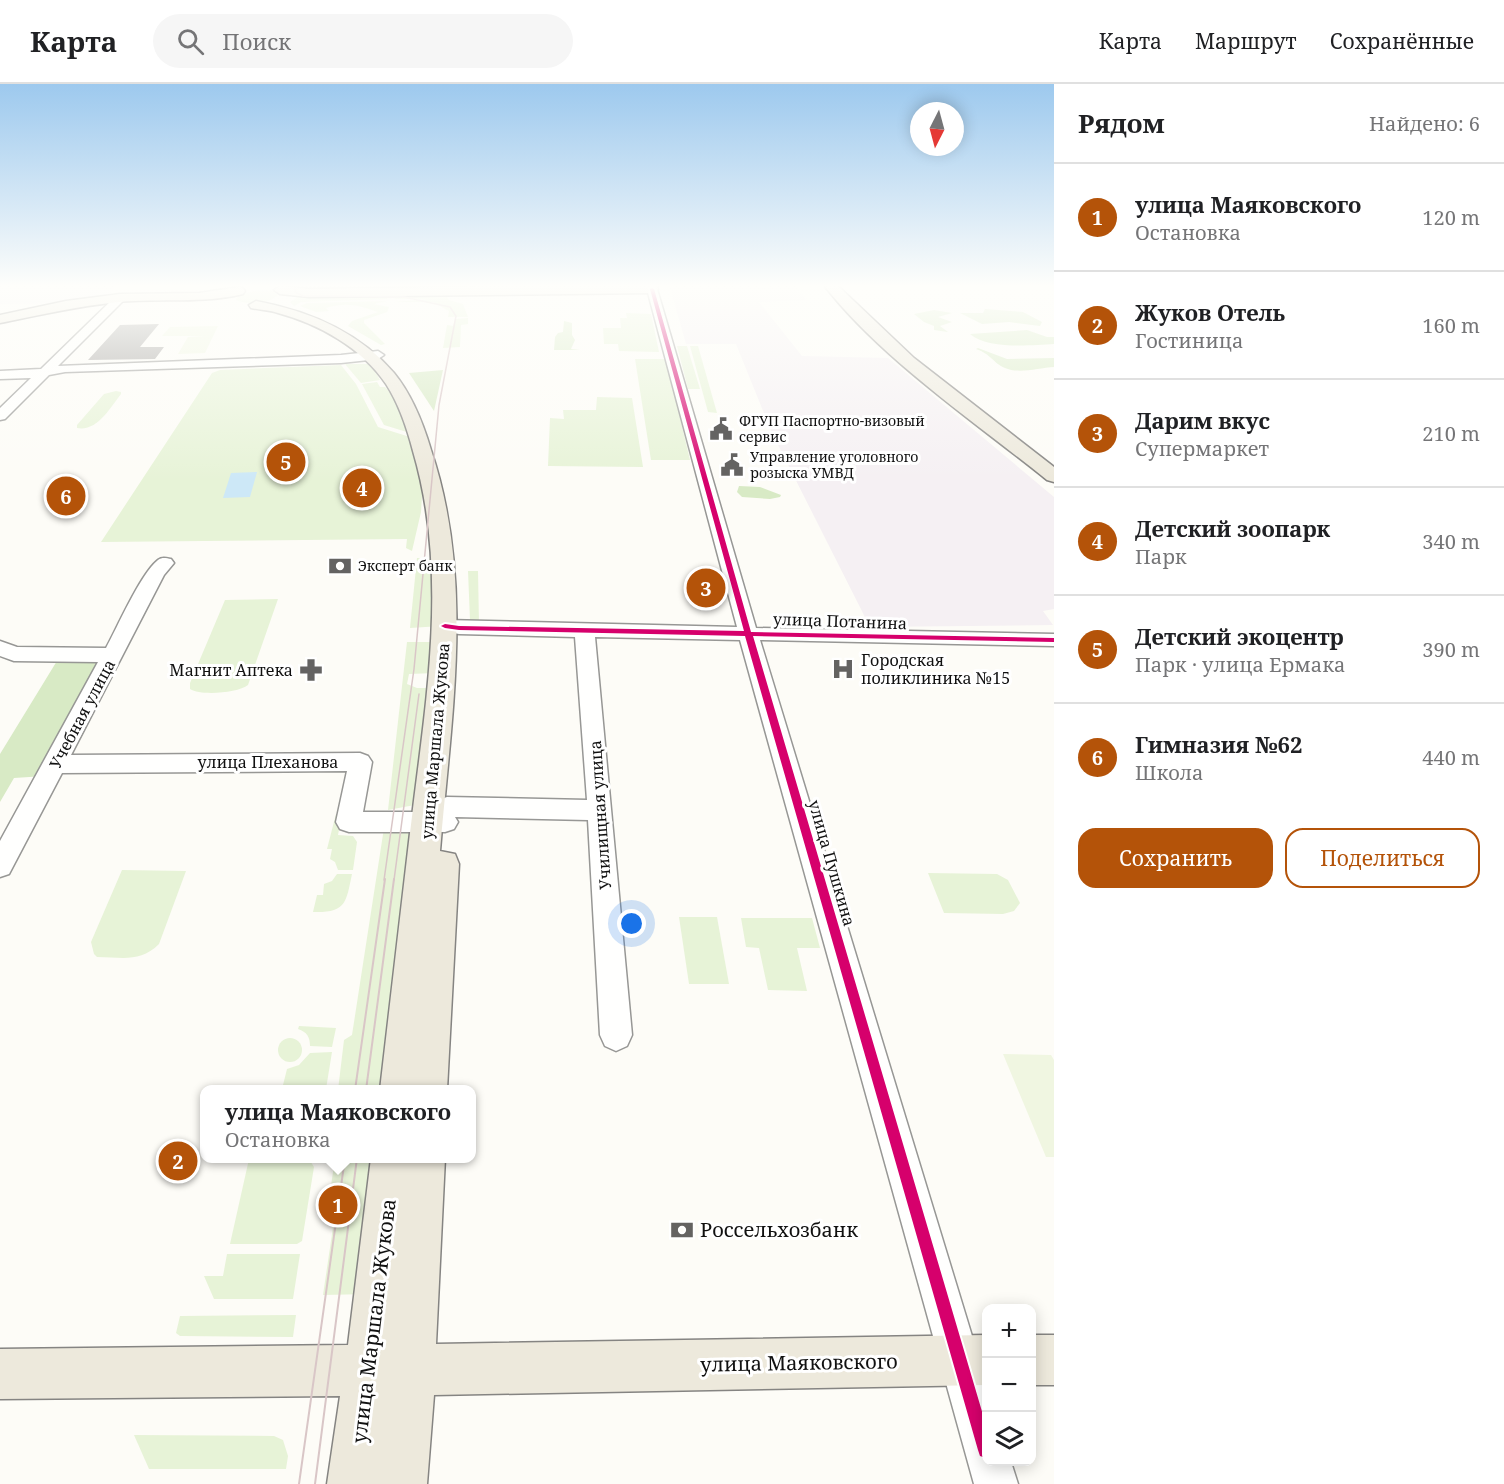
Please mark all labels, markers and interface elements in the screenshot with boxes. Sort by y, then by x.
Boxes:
search box [153,14,573,68]
text: Карта [30,22,117,60]
icon: search [174,25,207,58]
text: Поиск [222,26,291,56]
text: Карта [1099,27,1162,55]
text: Маршрут [1195,27,1297,55]
text: Сохранённые [1330,27,1474,55]
north arrow [910,102,964,156]
text: Рядом [1078,105,1165,141]
text: Найдено: 6 [1369,110,1480,137]
text: улица Маяковского [1135,189,1361,219]
text: 1 [1092,204,1103,231]
text: 120 m [1422,204,1480,231]
text: Остановка [1135,219,1241,246]
text: Жуков Отель [1135,297,1285,327]
text: 2 [1092,312,1103,339]
text: 160 m [1422,312,1480,339]
text: Гостиница [1135,327,1243,354]
text: Дарим вкус [1135,405,1270,435]
place label: ФГУП Паспортно-визовый сервис [739,411,925,446]
public building icon: ФГУП Паспортно-визовый сервис [708,416,734,442]
text: 3 [1092,420,1103,447]
text: 210 m [1422,420,1480,447]
text: Супермаркет [1135,435,1269,462]
pin: 5 [266,440,306,484]
place label: Управление уголовного розыска УМВД [750,447,918,482]
public building icon: Управление уголовного розыска УМВД [719,452,745,478]
pin: 4 [342,466,382,510]
pin: 6 [46,474,86,518]
text: Детский зоопарк [1135,513,1330,543]
text: 4 [1092,528,1103,555]
text: 340 m [1422,528,1480,555]
text: Парк [1135,543,1187,570]
bank icon: Эксперт банк [327,553,353,579]
place label: Эксперт банк [358,556,453,575]
pin: 3 [686,566,726,610]
street label: улица Потанина [772,608,908,634]
text: Детский экоцентр [1135,621,1344,651]
text: 5 [1092,636,1103,663]
text: 390 m [1422,636,1480,663]
street label: улица Маршала Жукова [415,642,455,840]
place label: Городская поликлиника №15 [861,649,1010,689]
text: Парк · улица Ермака [1135,651,1345,678]
street label: Учебная улица [44,655,120,773]
hospital icon: Городская поликлиника №15 [830,656,856,682]
pharmacy icon: Магнит Аптека [298,657,324,683]
place label: Магнит Аптека [169,659,293,681]
text: Гимназия №62 [1135,729,1302,759]
street label: Училищная улица [584,740,616,890]
text: 6 [1092,744,1103,771]
text: 440 m [1422,744,1480,771]
street label: улица Плеханова [198,751,338,773]
text: Школа [1135,759,1204,786]
street label: улица Пушкина [803,797,861,929]
button: Сохранить [1078,828,1273,888]
button: Поделиться [1285,828,1480,888]
your location [617,909,646,938]
popup [200,1085,476,1163]
text: улица Маяковского [225,1096,451,1126]
text: Остановка [225,1126,331,1153]
pin: 2 [158,1138,198,1184]
pin: 1 [318,1182,358,1228]
street label: улица Маршала Жукова [345,1197,402,1445]
place label: Россельхозбанк [700,1216,858,1243]
bank icon: Россельхозбанк [669,1217,695,1243]
map controls [982,1304,1036,1466]
button: + [982,1304,1036,1358]
street label: улица Маяковского [700,1347,898,1378]
button: − [982,1358,1036,1412]
button: layers [982,1412,1036,1466]

